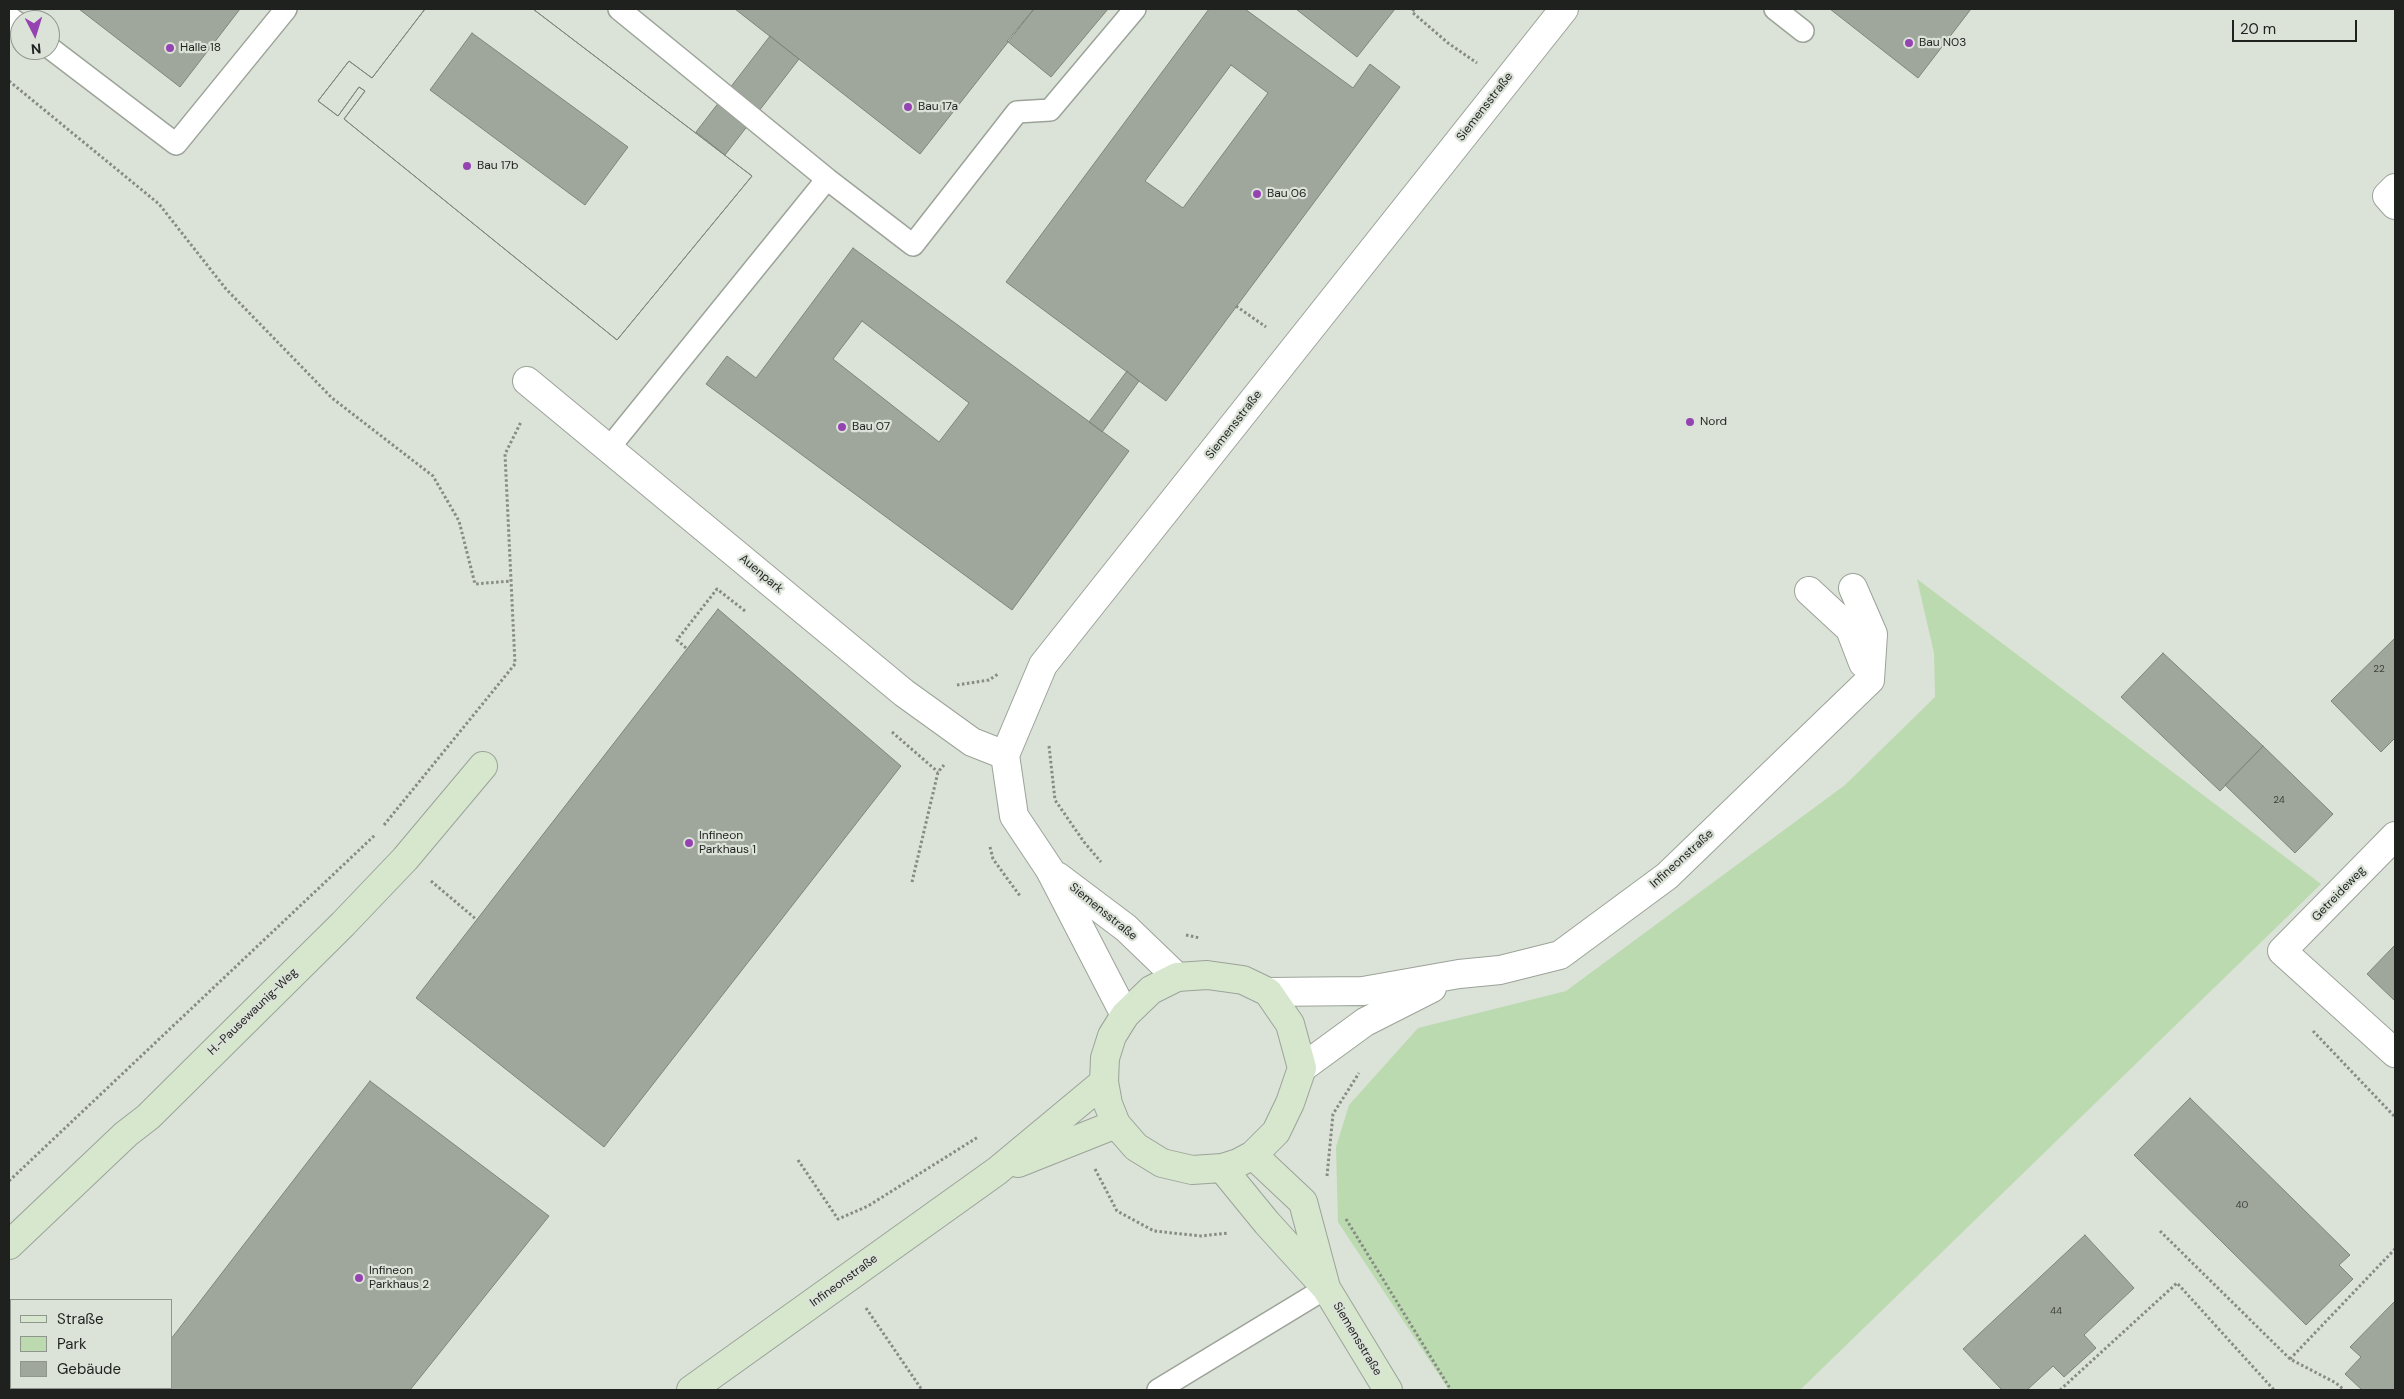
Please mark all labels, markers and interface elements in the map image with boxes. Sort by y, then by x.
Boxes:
north arrow [10,10,60,60]
scale bar [2234,10,2359,42]
text: 20 m [2240,19,2276,39]
place label: Bau N03 [1919,36,1966,50]
marker: Bau N03 [1903,37,1915,49]
text: N [30,40,42,58]
place label: Halle 18 [180,41,221,55]
marker: Halle 18 [164,42,176,54]
street label: Siemensstraße [1454,70,1516,144]
place label: Bau 17a [918,100,958,114]
marker: Bau 17a [902,101,914,113]
place label: Bau 17b [477,159,518,173]
marker: Bau 17b [461,160,473,172]
place label: Bau 06 [1267,187,1307,201]
marker: Bau 06 [1251,188,1263,200]
street label: Siemensstraße [1203,388,1265,462]
place label: Nord [1700,415,1727,429]
marker: Nord [1684,416,1696,428]
place label: Bau 07 [852,420,890,434]
marker: Bau 07 [836,421,848,433]
street label: Auenpark [736,551,786,597]
house number: 22 [2373,663,2385,675]
house number: 24 [2273,794,2285,806]
street label: Infineonstraße [1647,827,1717,891]
place label: Infineon Parkhaus 1 [699,829,756,857]
marker: Infineon Parkhaus 1 [683,837,695,849]
street label: Getreideweg [2309,864,2369,924]
street label: Siemensstraße [1066,880,1140,944]
street label: H.-Pausewaunig-Weg [205,965,301,1059]
house number: 40 [2236,1199,2248,1211]
street label: Infineonstraße [807,1252,881,1310]
place label: Infineon Parkhaus 2 [369,1264,429,1292]
marker: Infineon Parkhaus 2 [353,1272,365,1284]
legend [10,1299,172,1389]
street label: Siemensstraße [1329,1300,1385,1378]
house number: 44 [2050,1305,2062,1317]
text: Straße [57,1309,104,1329]
text: Park [57,1334,87,1354]
text: Gebäude [57,1359,121,1379]

